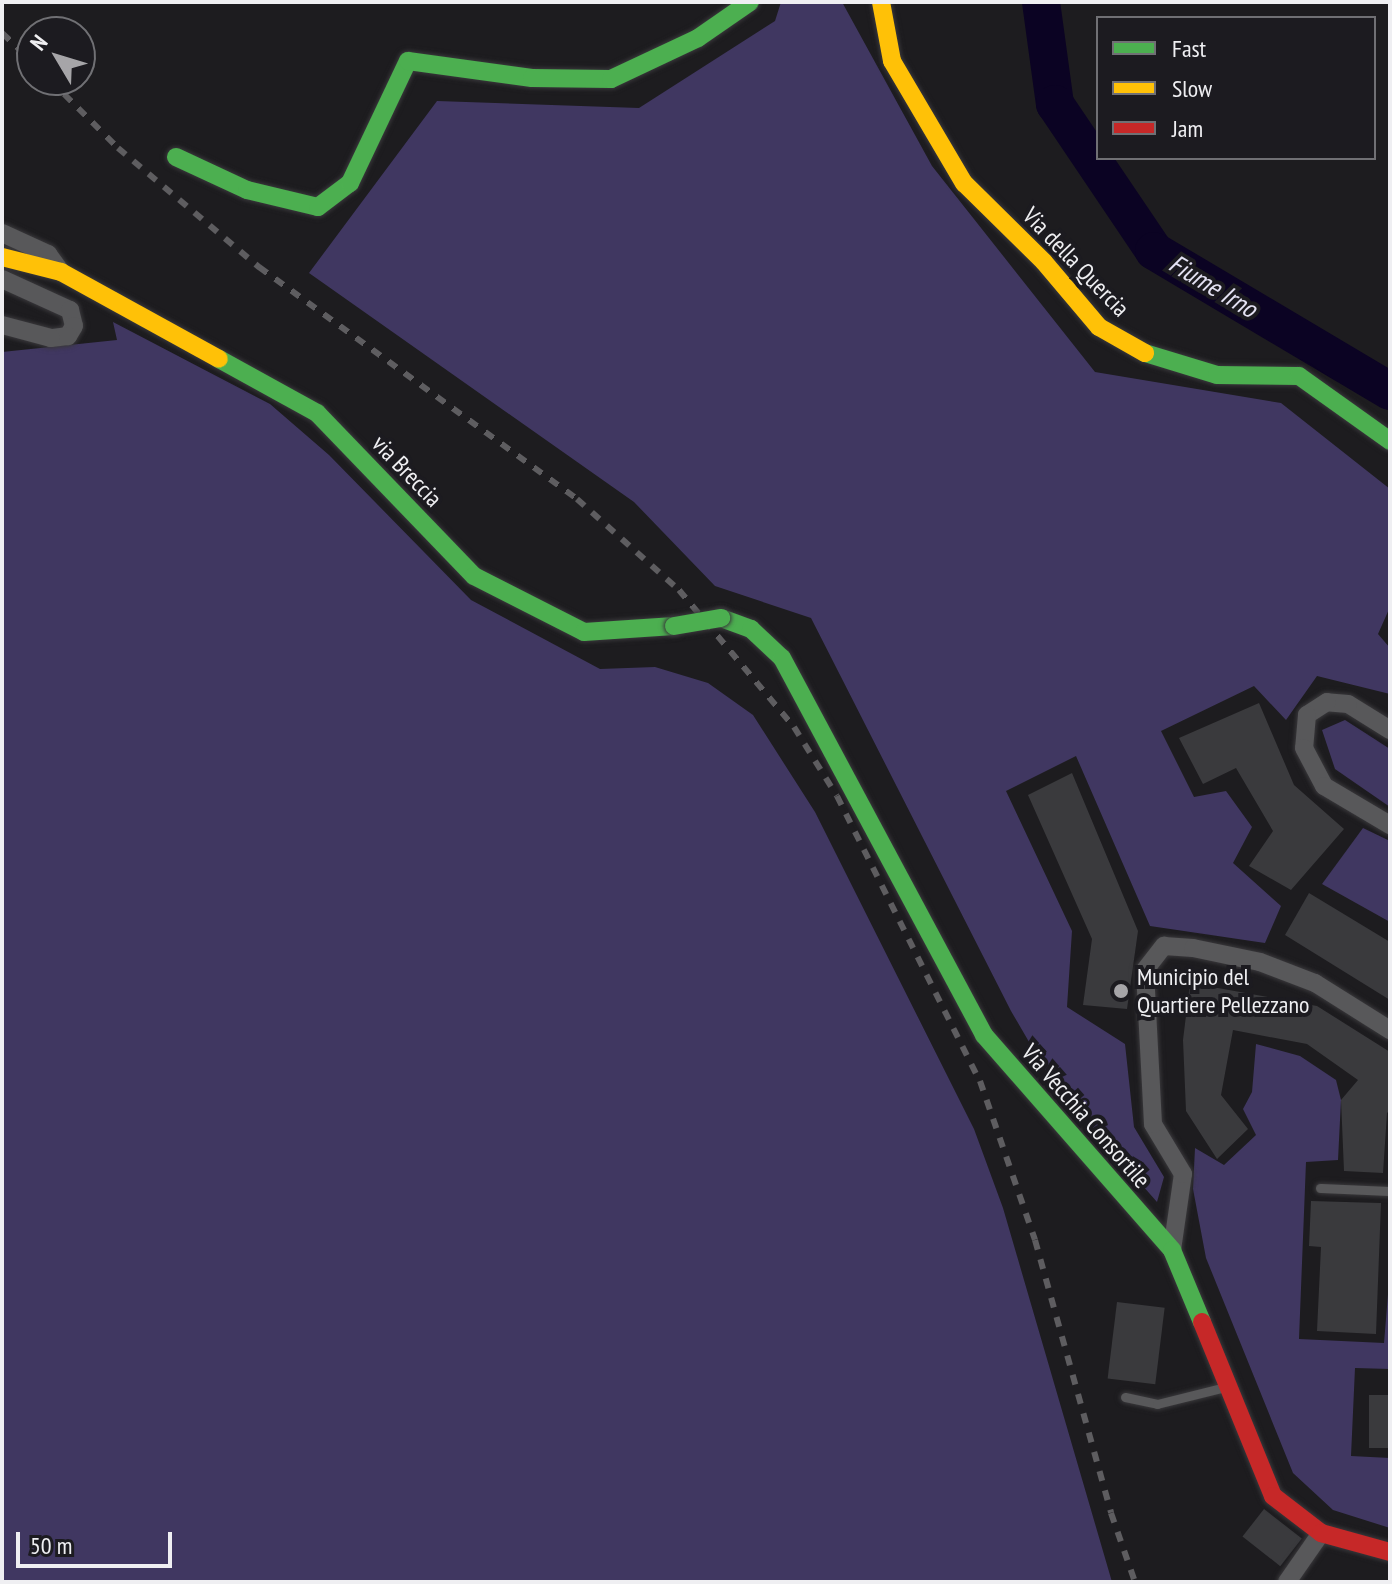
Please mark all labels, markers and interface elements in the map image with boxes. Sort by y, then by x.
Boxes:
north arrow [16,16,96,96]
legend [1096,16,1376,160]
text: N [24,29,53,56]
text: Fast [1172,33,1206,64]
text: Slow [1172,73,1212,104]
text: Jam [1172,113,1203,144]
street label: Via della Quercia [1017,201,1135,323]
water label: Fiume Irno [1164,248,1262,324]
street label: via Breccia [366,429,448,513]
place label: Municipio del Quartiere Pellezzano [1137,963,1309,1019]
marker: Municipio del Quartiere Pellezzano [1112,982,1130,1000]
street label: Via Vecchia Consortile [1015,1038,1157,1194]
scale bar [20,1516,176,1566]
text: 50 m [30,1530,72,1561]

